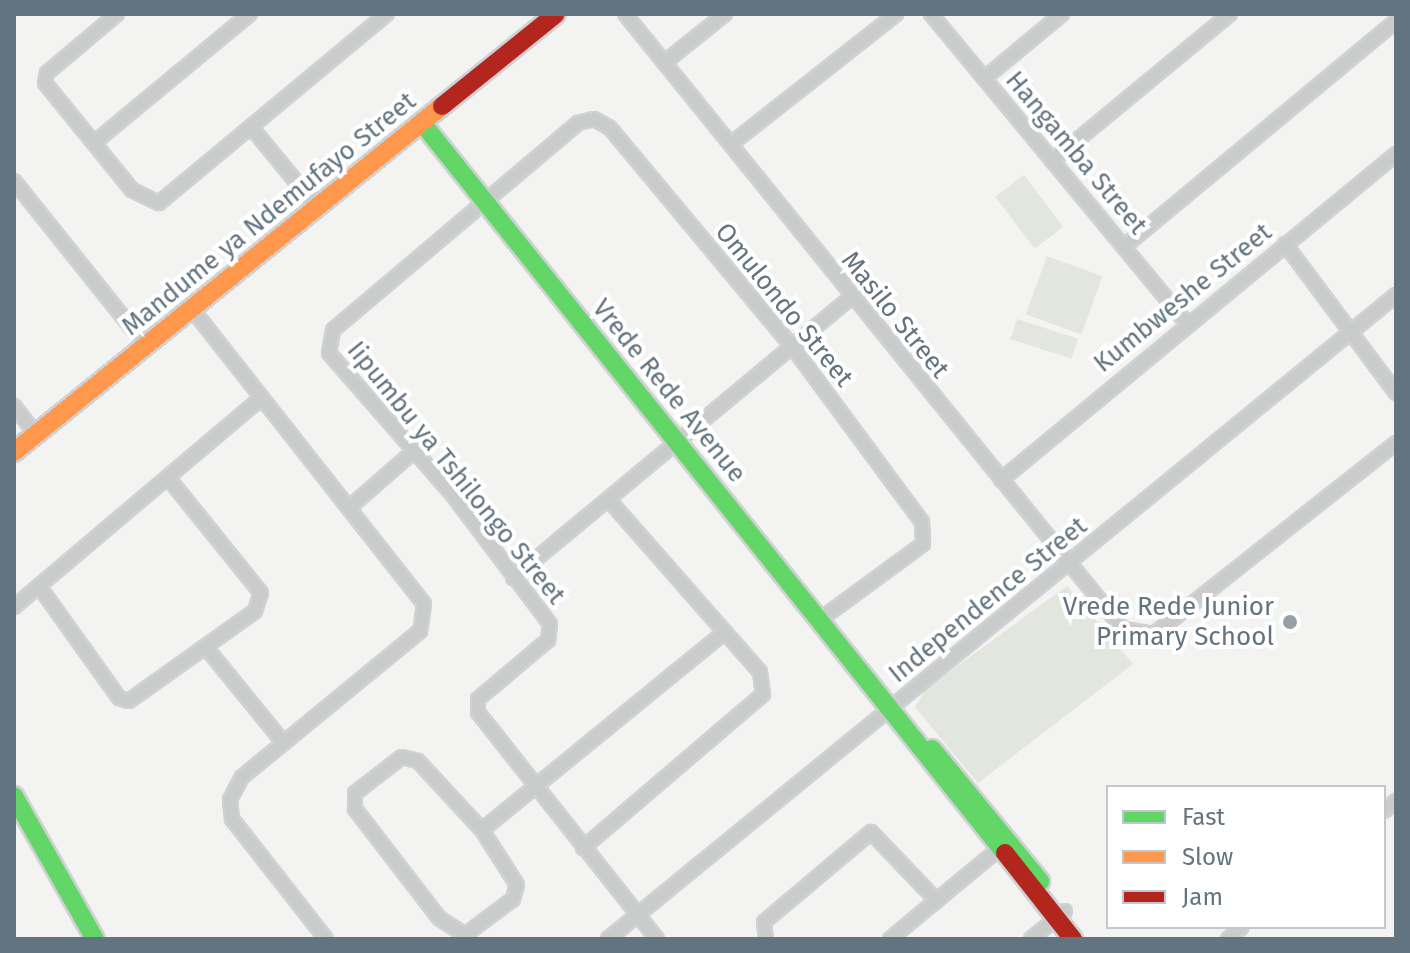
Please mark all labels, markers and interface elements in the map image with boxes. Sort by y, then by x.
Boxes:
street label: Hangamba Street [999,65,1153,241]
street label: Mandume ya Ndemufayo Street [116,86,422,342]
street label: Omulondo Street [708,217,860,393]
street label: Kumbweshe Street [1088,217,1278,379]
street label: Masilo Street [835,245,955,385]
street label: Vrede Rede Avenue [586,293,752,489]
street label: Iipumbu ya Tshilongo Street [340,335,572,611]
street label: Independence Street [883,510,1093,690]
place label: Vrede Rede Junior Primary School [1063,591,1274,652]
marker: Vrede Rede Junior Primary School [1281,613,1299,631]
legend [1106,785,1386,929]
text: Fast [1182,803,1225,831]
text: Slow [1182,843,1233,871]
text: Jam [1182,883,1223,911]

